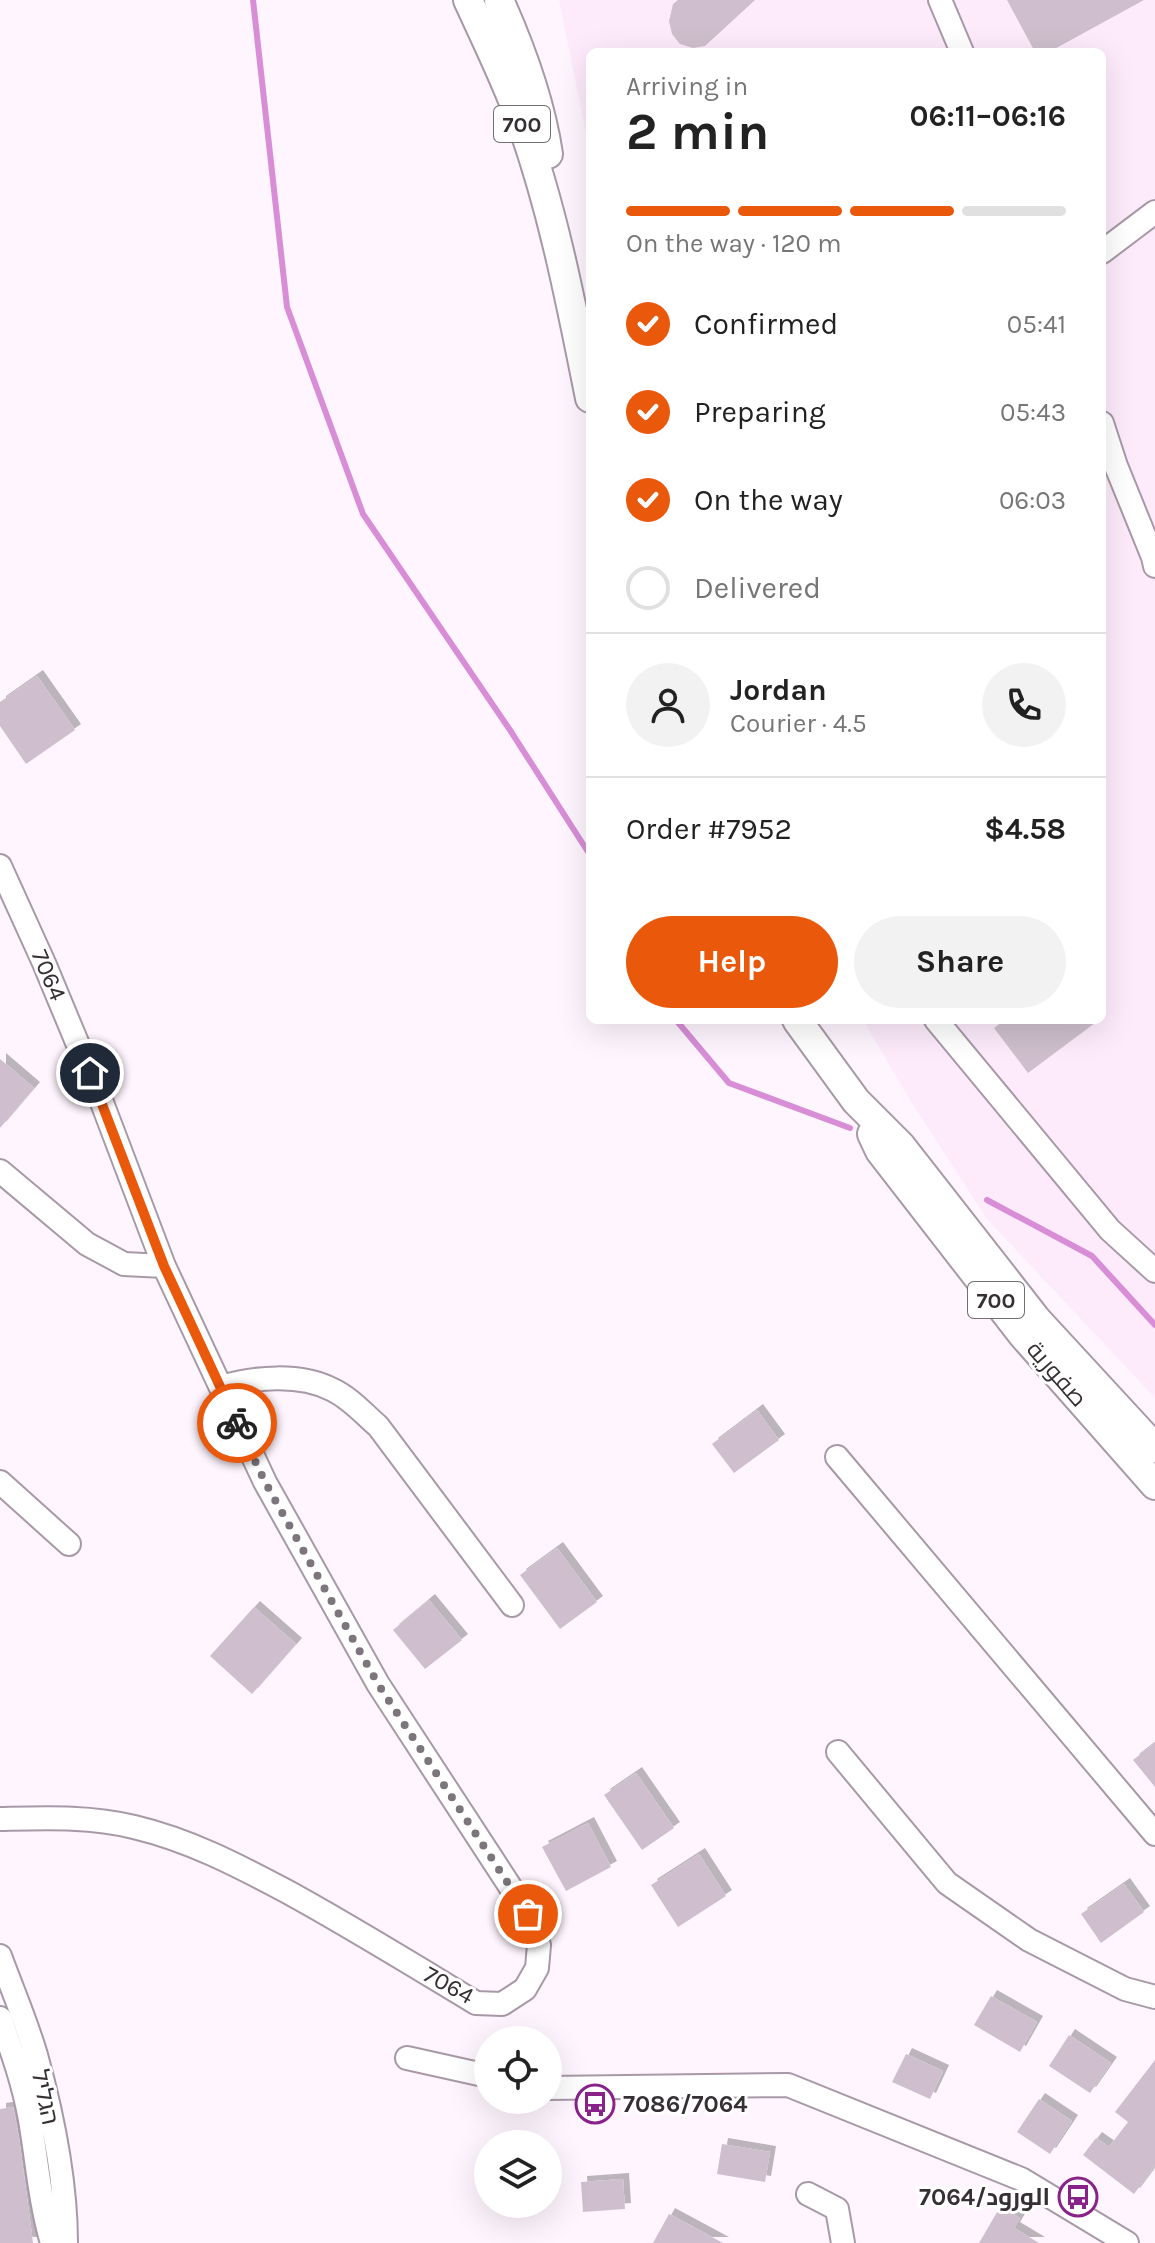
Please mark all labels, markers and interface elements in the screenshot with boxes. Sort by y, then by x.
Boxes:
text: Arriving in [626,71,748,102]
text: 06:11–06:16 [909,98,1066,134]
text: 2 min [626,101,769,162]
road number: 700 [494,106,550,142]
text: On the way · 120 m [626,228,841,259]
icon: check [626,302,670,346]
text: Confirmed [694,306,838,342]
text: 05:41 [1007,309,1066,340]
icon: check [626,390,670,434]
text: Preparing [694,394,826,430]
text: 05:43 [1000,397,1066,428]
icon: check [626,478,670,522]
text: On the way [694,482,843,518]
text: 06:03 [999,485,1066,516]
text: Delivered [694,570,821,606]
button: person [626,663,710,747]
button: phone [982,663,1066,747]
text: Jordan [730,672,827,708]
text: Courier · 4.5 [730,708,867,739]
text: Order #7952 [626,811,792,847]
text: $4.58 [984,811,1066,847]
button: Help [626,916,838,1008]
button: Share [854,916,1066,1008]
street label: 7064 [26,945,72,1005]
pin [56,1039,124,1107]
icon: home [68,1051,112,1095]
road number: 700 [968,1282,1024,1318]
street label: صفورية [1021,1336,1093,1412]
courier [197,1383,277,1463]
icon: bike [215,1401,259,1445]
pin [494,1880,562,1948]
icon: bag [506,1892,550,1936]
street label: 7064 [419,1960,479,2010]
map controls [474,2026,562,2218]
button: locate [474,2026,562,2114]
street label: הגליל [26,2067,64,2127]
bus stop icon: 7086/7064 [574,2083,616,2125]
place label: 7086/7064 [623,2090,748,2118]
button: layers [474,2130,562,2218]
bus stop icon: الورود/7064 [1057,2176,1099,2218]
place label: الورود/7064 [919,2183,1050,2211]

